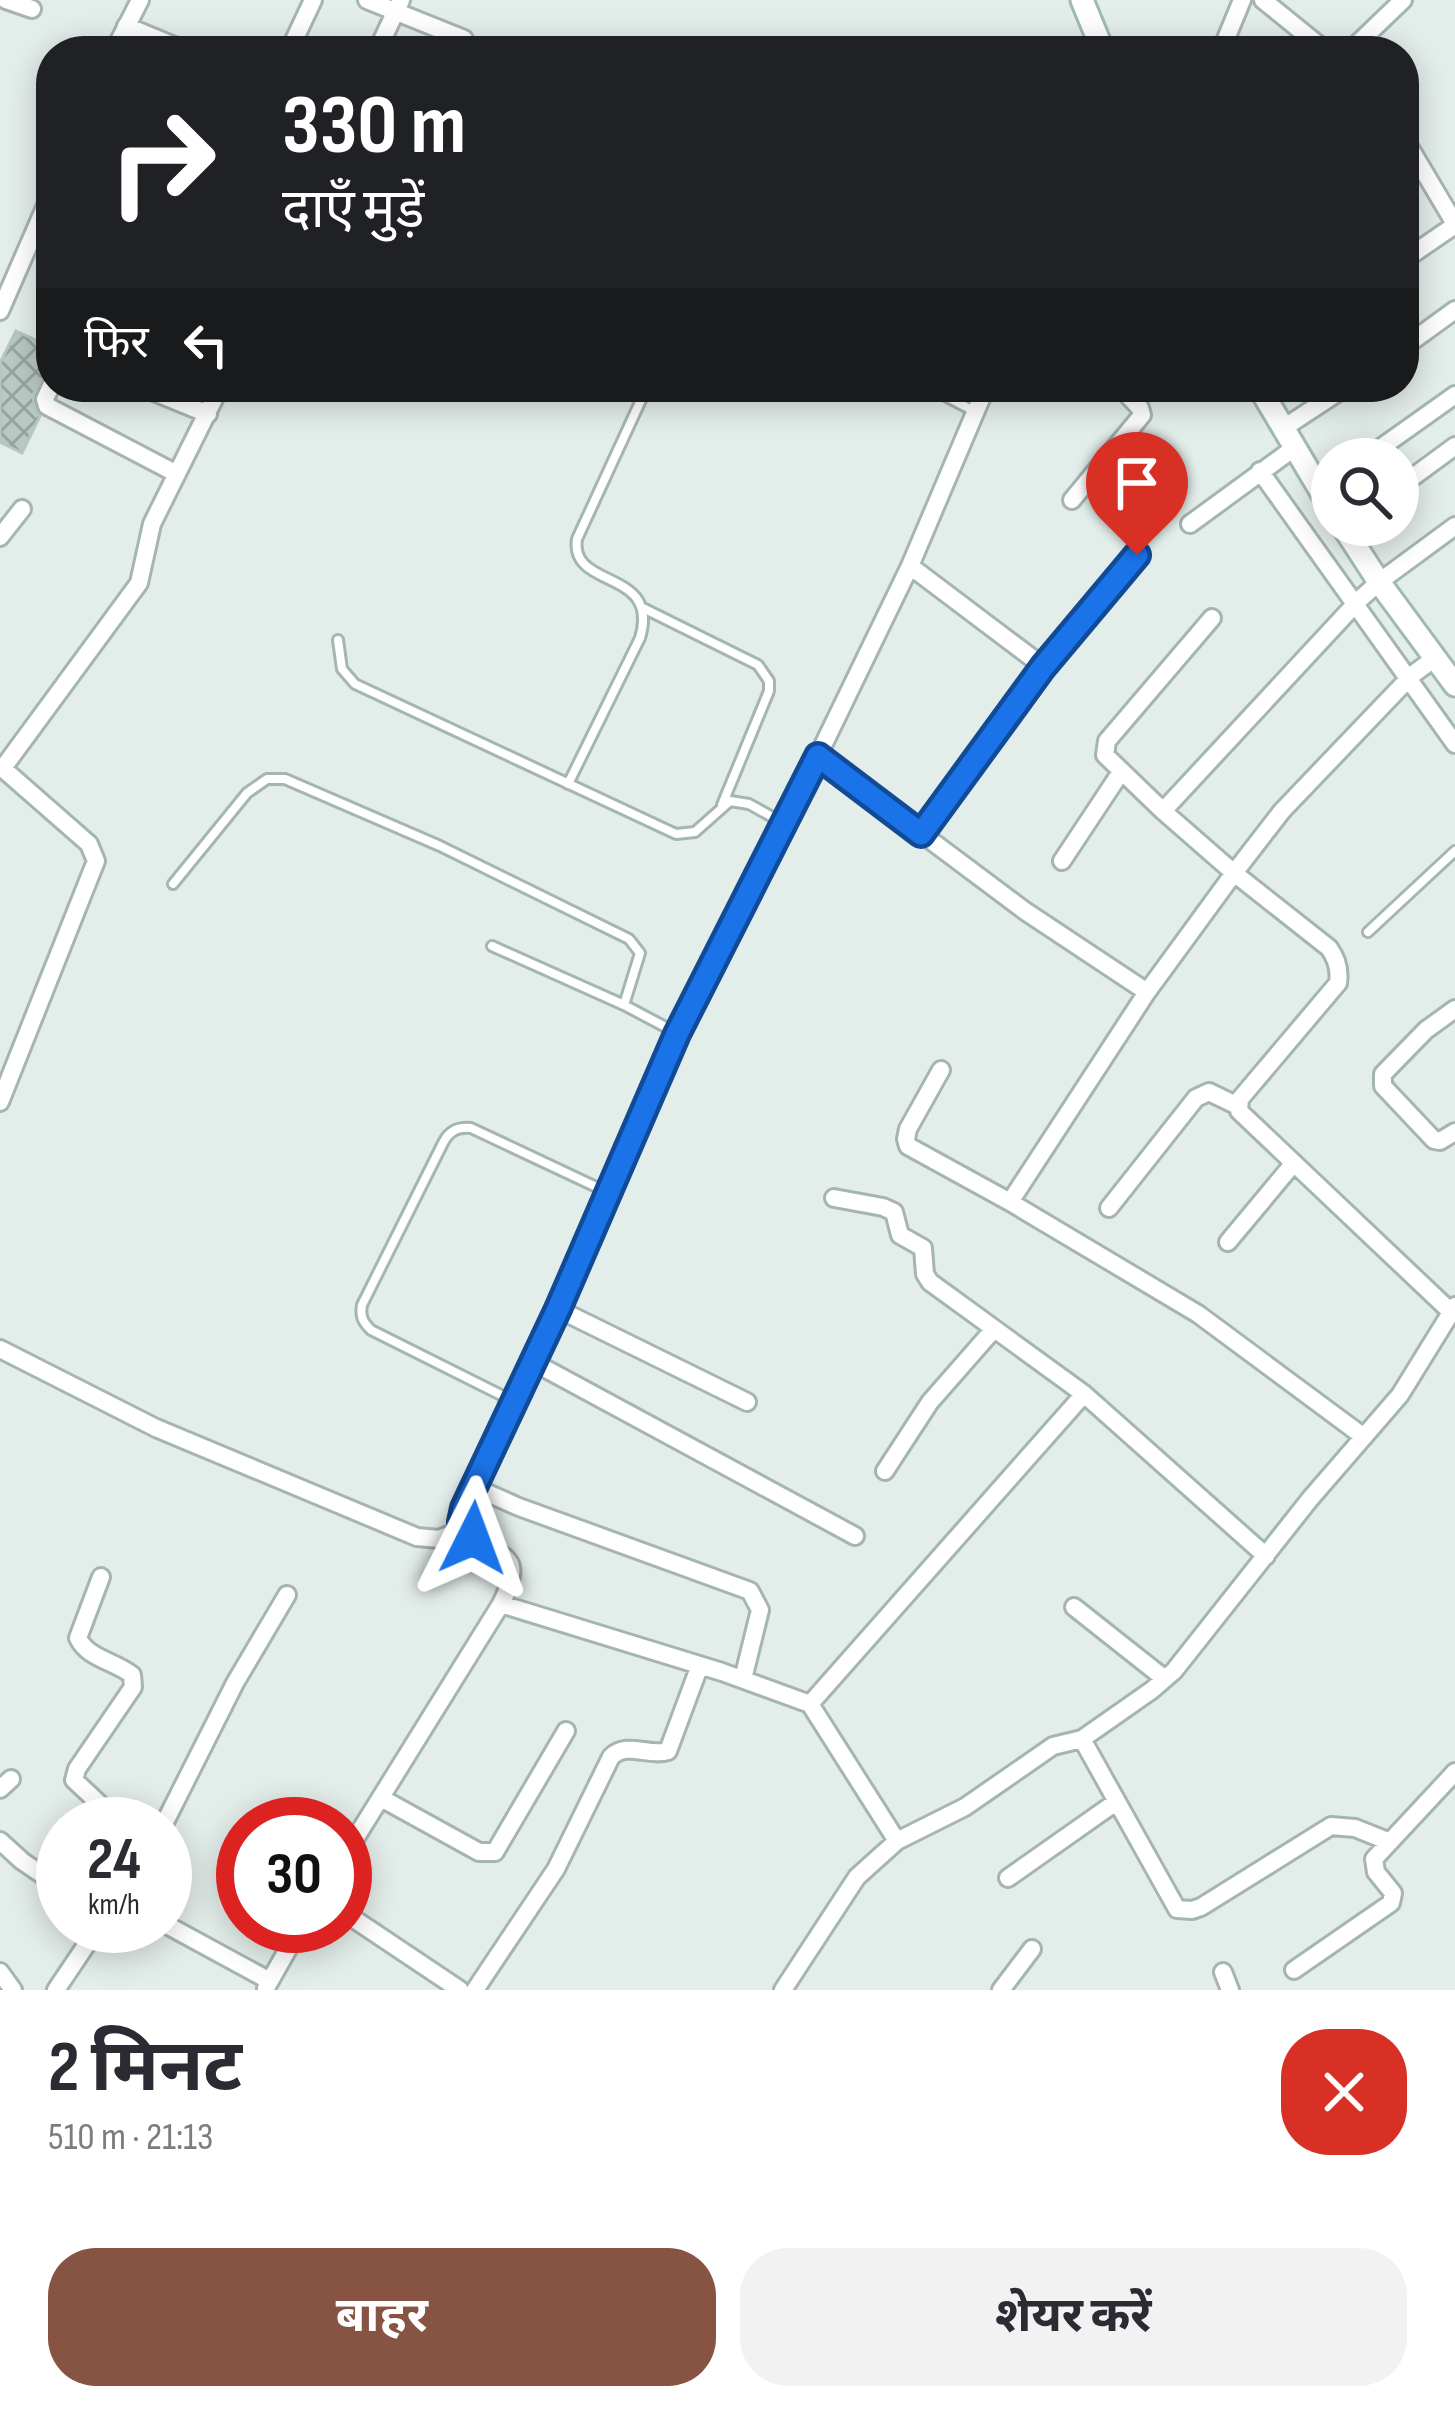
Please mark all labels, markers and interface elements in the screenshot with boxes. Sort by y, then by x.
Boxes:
text: 330 m [282,76,466,177]
icon: right [84,84,240,240]
text: दाएँ मुड़ें [282,178,424,243]
icon: left [173,312,239,378]
text: फिर [84,316,149,371]
pin [1086,432,1188,555]
map controls [1311,438,1419,546]
button: search [1311,438,1419,546]
icon: arrive [1104,450,1170,516]
position arrow [410,1475,536,1601]
speed limit sign: 30 [216,1797,372,1953]
text: 24 [87,1824,141,1896]
text: km/h [88,1887,140,1923]
text: 2 मिनट [48,2025,242,2112]
button: close [1281,2029,1407,2155]
text: 510 m · 21:13 [48,2114,213,2161]
button: बाहर [48,2248,716,2386]
button: शेयर करें [740,2248,1407,2386]

